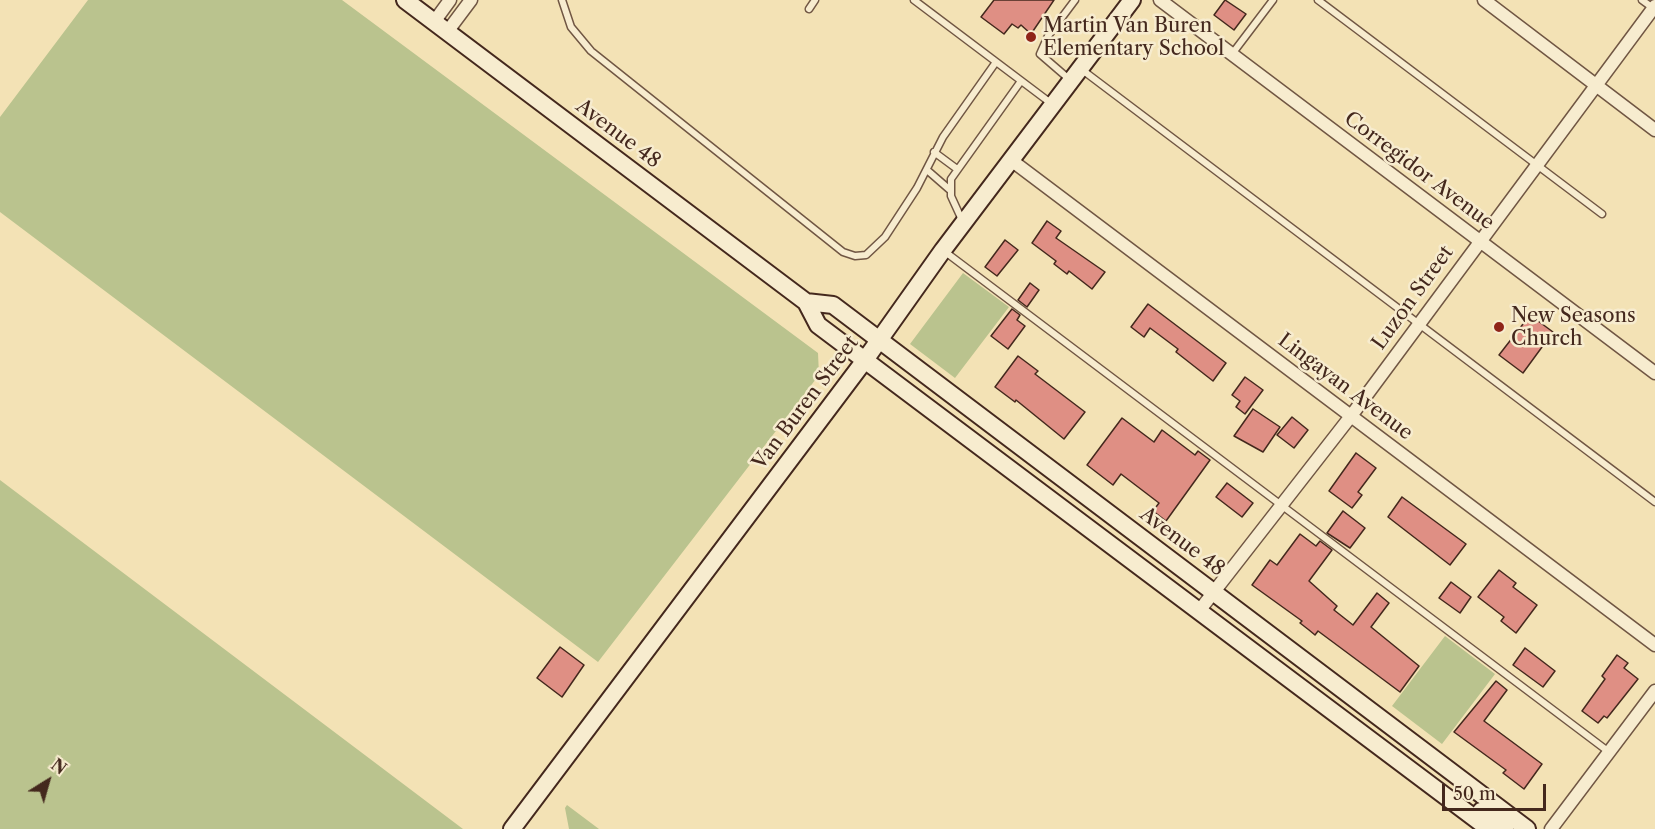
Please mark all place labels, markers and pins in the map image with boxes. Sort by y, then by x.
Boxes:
place label: Martin Van Buren Elementary School [1043,14,1224,61]
marker: Martin Van Buren Elementary School [1024,30,1038,44]
place label: New Seasons Church [1511,304,1636,351]
marker: New Seasons Church [1492,320,1506,334]

